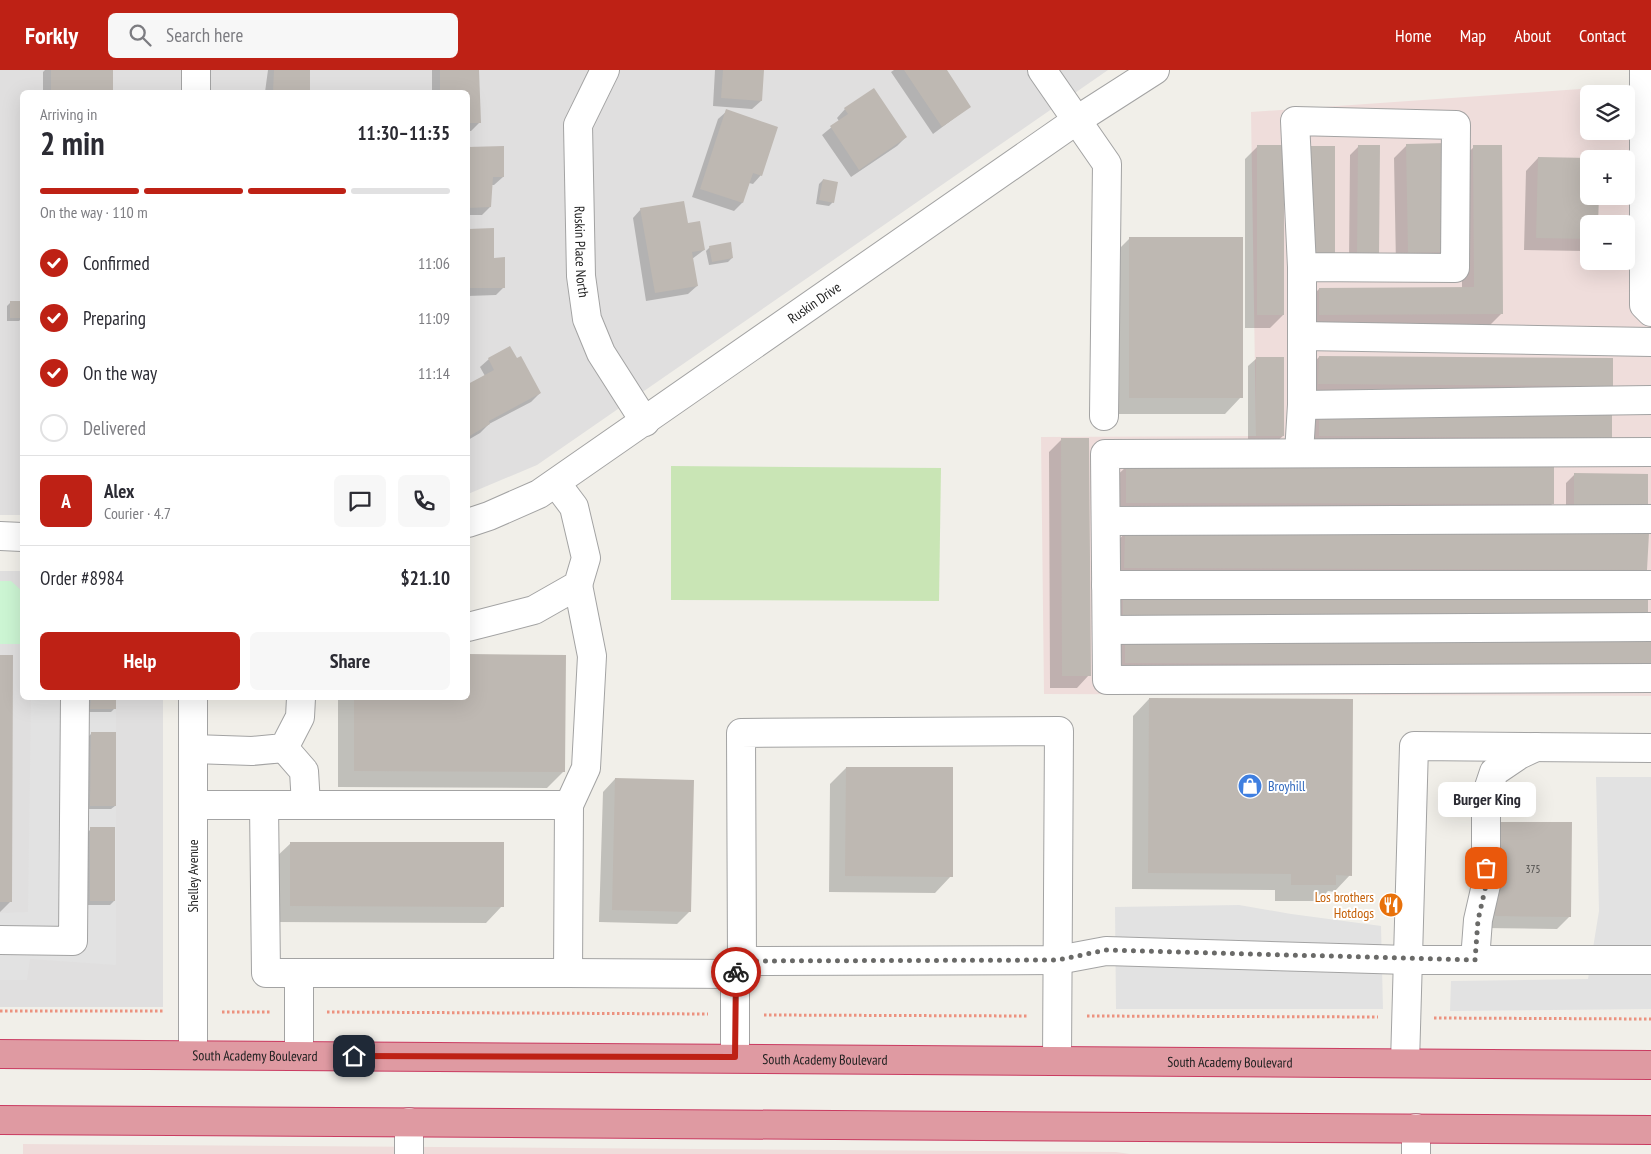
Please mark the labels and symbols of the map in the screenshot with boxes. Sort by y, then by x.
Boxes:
street label: Ruskin Place North [571,206,593,299]
street label: Ruskin Drive [784,278,844,327]
shop icon: Broyhill [1237,773,1263,799]
place label: Broyhill [1268,777,1306,795]
callout: Burger King [1437,783,1535,818]
street label: Shelley Avenue [184,839,202,912]
pin [1465,847,1507,889]
house number: 375 [1526,862,1540,876]
place label: Los brothers Hotdogs [1315,888,1374,922]
restaurant icon: Los brothers Hotdogs [1378,892,1404,918]
courier [711,947,761,997]
pin [333,1035,375,1077]
street label: South Academy Boulevard [192,1046,318,1065]
street label: South Academy Boulevard [762,1050,888,1069]
street label: South Academy Boulevard [1167,1053,1293,1072]

